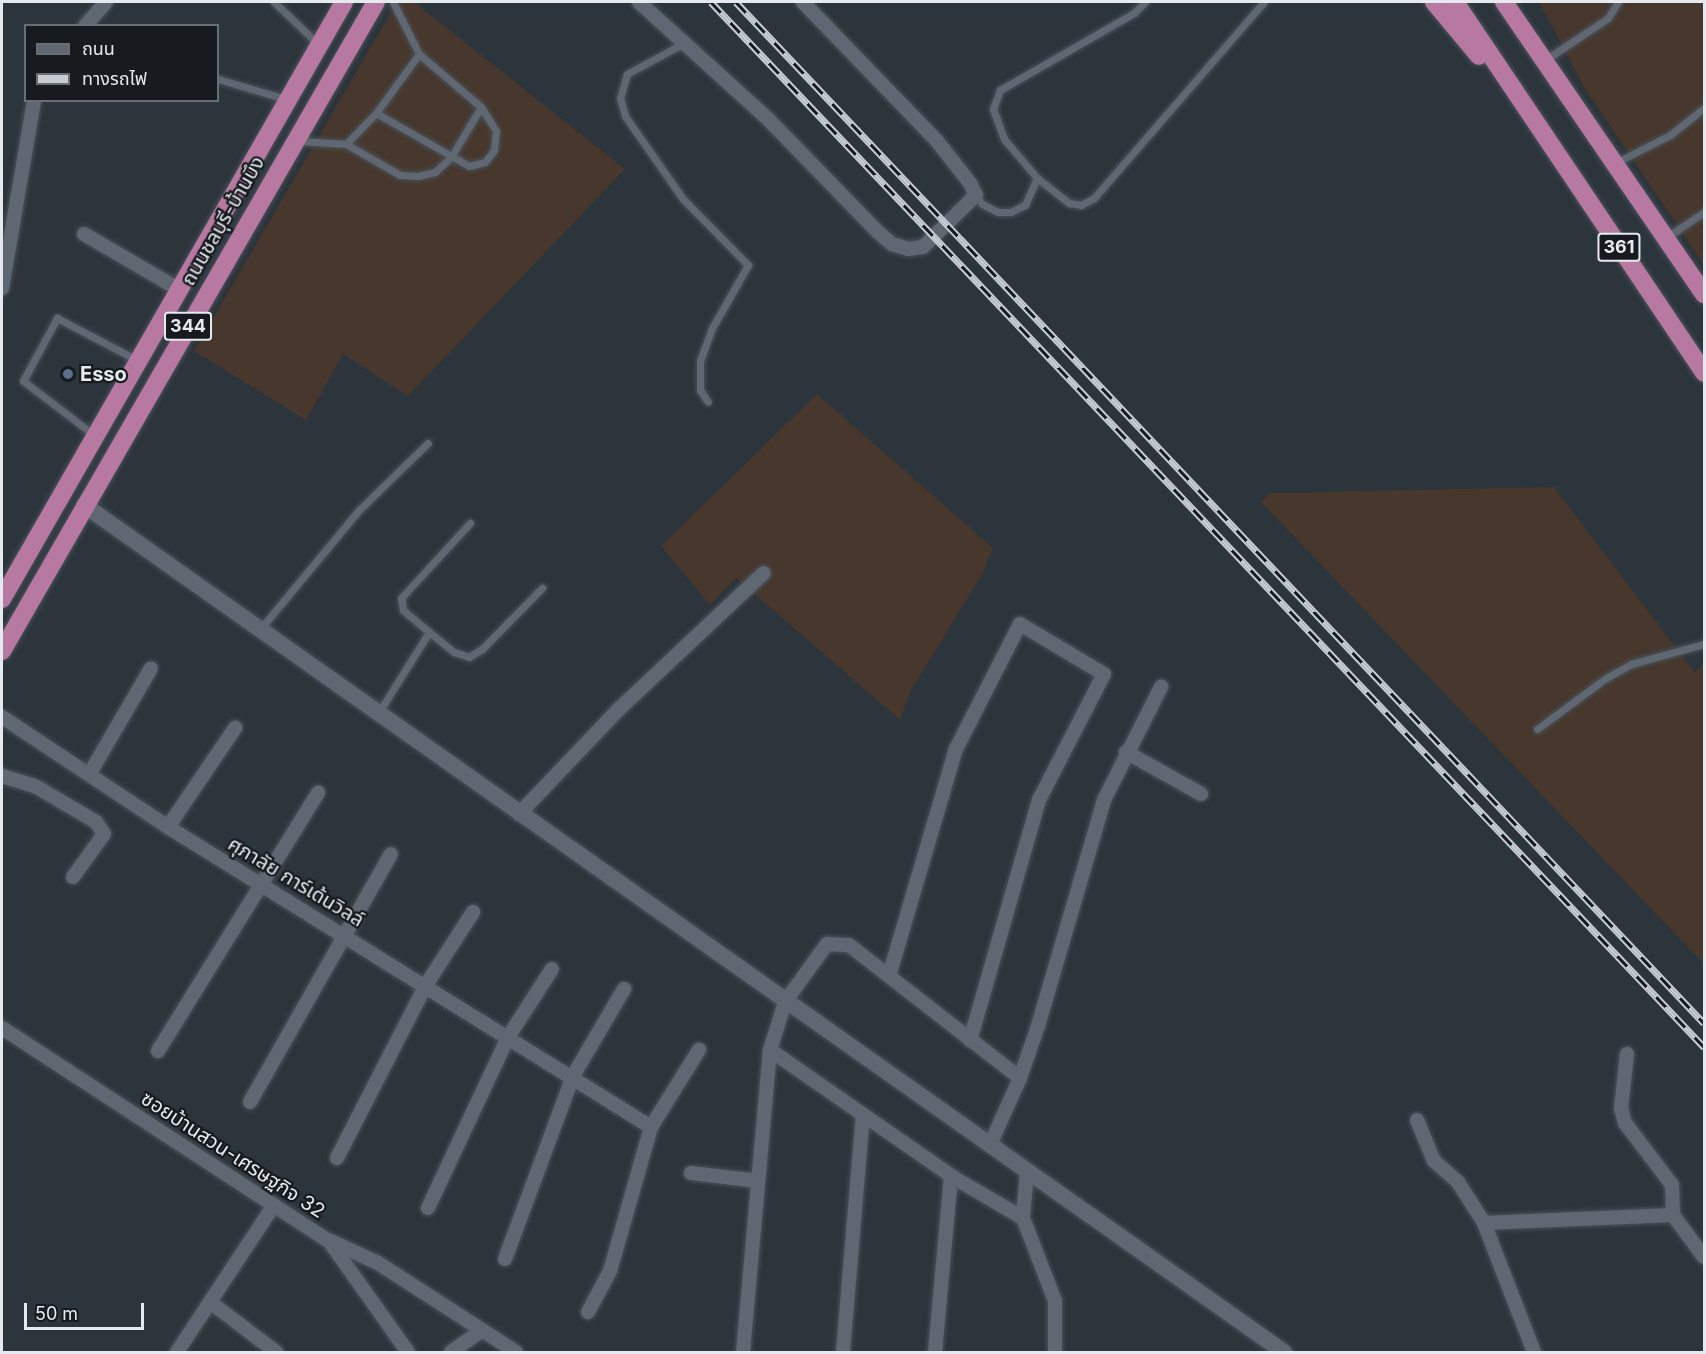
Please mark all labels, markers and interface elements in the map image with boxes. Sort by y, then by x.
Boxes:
legend [24,24,219,102]
text: ถนน [82,38,115,59]
text: ทางรถไฟ [82,68,147,89]
street label: ถนนชลบุรี-บ้านบึง [176,152,270,290]
road number: 361 [1596,232,1642,262]
road number: 344 [164,311,212,341]
place label: Esso [80,362,127,386]
marker: Esso [61,367,75,381]
street label: ศุภาลัย การ์เด้นวิลล์ [224,832,368,932]
street label: ซอยบ้านสวน-เศรษฐกิจ 32 [137,1087,329,1223]
scale bar [27,1291,147,1329]
text: 50 m [35,1303,78,1324]

